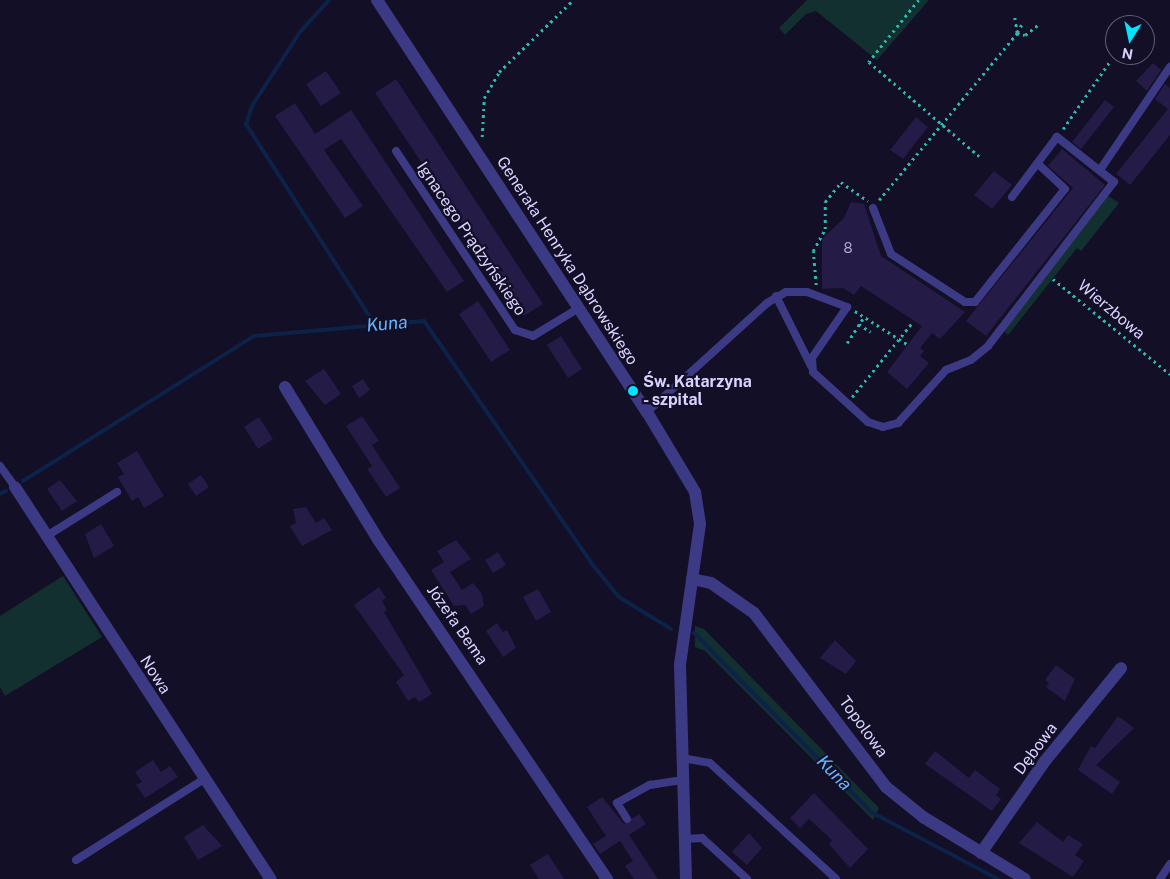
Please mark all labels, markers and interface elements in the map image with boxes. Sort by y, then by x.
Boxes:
north arrow [1105,15,1155,65]
text: N [1121,45,1134,63]
street label: Generała Henryka Dąbrowskiego [492,153,642,369]
street label: Ignacego Prądzyńskiego [412,158,530,320]
house number: 8 [843,240,853,256]
street label: Wierzbowa [1073,276,1149,344]
water label: Kuna [366,311,408,337]
place label: Św. Katarzyna - szpital [643,372,752,410]
marker: Św. Katarzyna - szpital [627,385,639,397]
street label: Józefa Bema [422,581,492,669]
street label: Nowa [136,652,174,698]
street label: Topolowa [835,693,891,761]
street label: Dębowa [1010,719,1062,779]
water label: Kuna [812,751,856,795]

